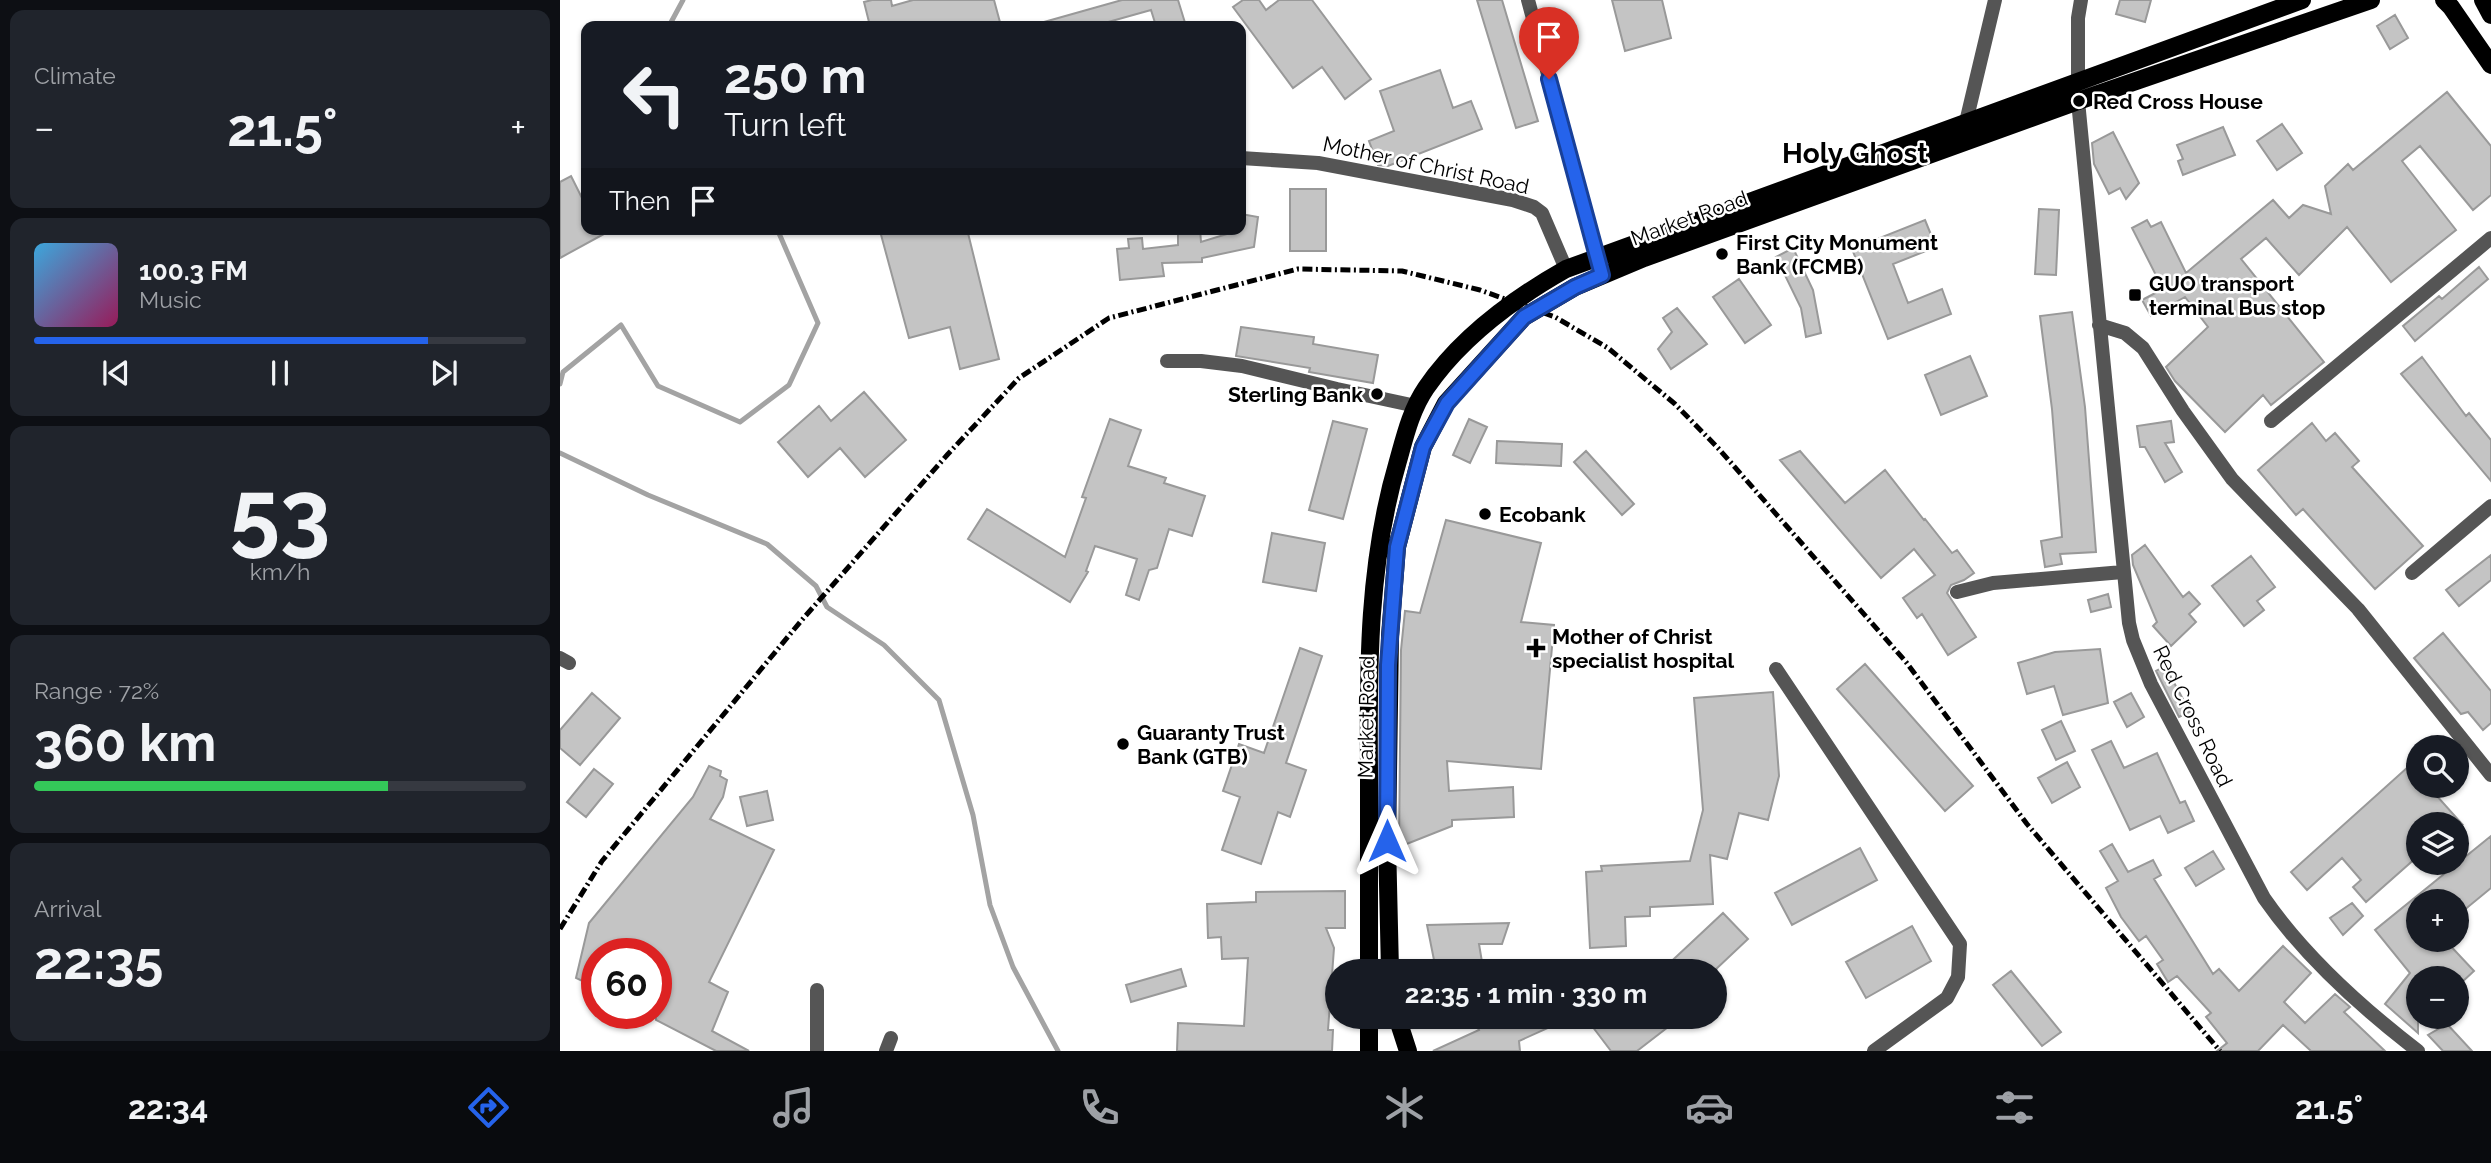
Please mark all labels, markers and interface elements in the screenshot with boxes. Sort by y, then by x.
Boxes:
pin [1519,7,1579,79]
icon: arrive [1530,18,1568,56]
text: 250 m [724,47,866,104]
icon: left [609,49,700,140]
text: Climate [34,62,116,89]
place label: Red Cross House [2093,89,2263,114]
marker: Red Cross House [2071,93,2087,109]
text: 21.5° [227,97,338,158]
text: − [34,105,54,150]
text: + [510,105,526,150]
text: Turn left [724,106,846,143]
street label: Mother of Christ Road [1321,131,1531,199]
district label: Holy Ghost [1782,137,1928,170]
icon: arrive [684,182,722,220]
street label: Market Road [1627,185,1751,251]
text: Then [609,186,670,216]
place label: First City Monument Bank (FCMB) [1736,230,1938,279]
marker: First City Monument Bank (FCMB) [1714,246,1730,262]
text: 100.3 FM [139,256,248,286]
place label: GUO transport terminal Bus stop [2149,271,2325,320]
text: Music [139,286,202,313]
marker: GUO transport terminal Bus stop [2127,287,2143,303]
icon: previous [97,354,135,392]
icon: pause [261,354,299,392]
icon: next [425,354,463,392]
place label: Sterling Bank [1228,382,1363,407]
marker: Sterling Bank [1369,386,1385,402]
text: 53 [229,459,331,566]
place label: Ecobank [1499,502,1586,527]
marker: Ecobank [1477,506,1493,522]
text: km/h [250,558,310,585]
place label: Mother of Christ specialist hospital [1552,624,1735,673]
marker: Mother of Christ specialist hospital [1526,638,1546,658]
street label: Red Cross Road [2148,641,2238,791]
street label: Market Road [1352,655,1380,779]
text: Range · 72% [34,677,159,704]
text: 360 km [34,712,216,773]
place label: Guaranty Trust Bank (GTB) [1137,720,1285,769]
map controls [2406,735,2469,1029]
button: search [2406,735,2469,798]
marker: Guaranty Trust Bank (GTB) [1115,736,1131,752]
position arrow [1350,804,1424,878]
button: layers [2406,812,2469,875]
button: + [2406,889,2469,952]
text: Arrival [34,895,101,922]
text: 22:35 [34,930,163,991]
speed limit sign: 60 [581,938,672,1029]
button: − [2406,966,2469,1029]
text: 22:35 · 1 min · 330 m [1405,979,1647,1009]
icon: directions [464,1083,513,1132]
icon: music [769,1083,818,1132]
icon: phone [1075,1083,1124,1132]
icon: climate [1380,1083,1429,1132]
icon: car [1685,1083,1734,1132]
icon: filters [1990,1083,2039,1132]
text: 22:34 [128,1089,208,1126]
text: 21.5° [2295,1089,2363,1126]

